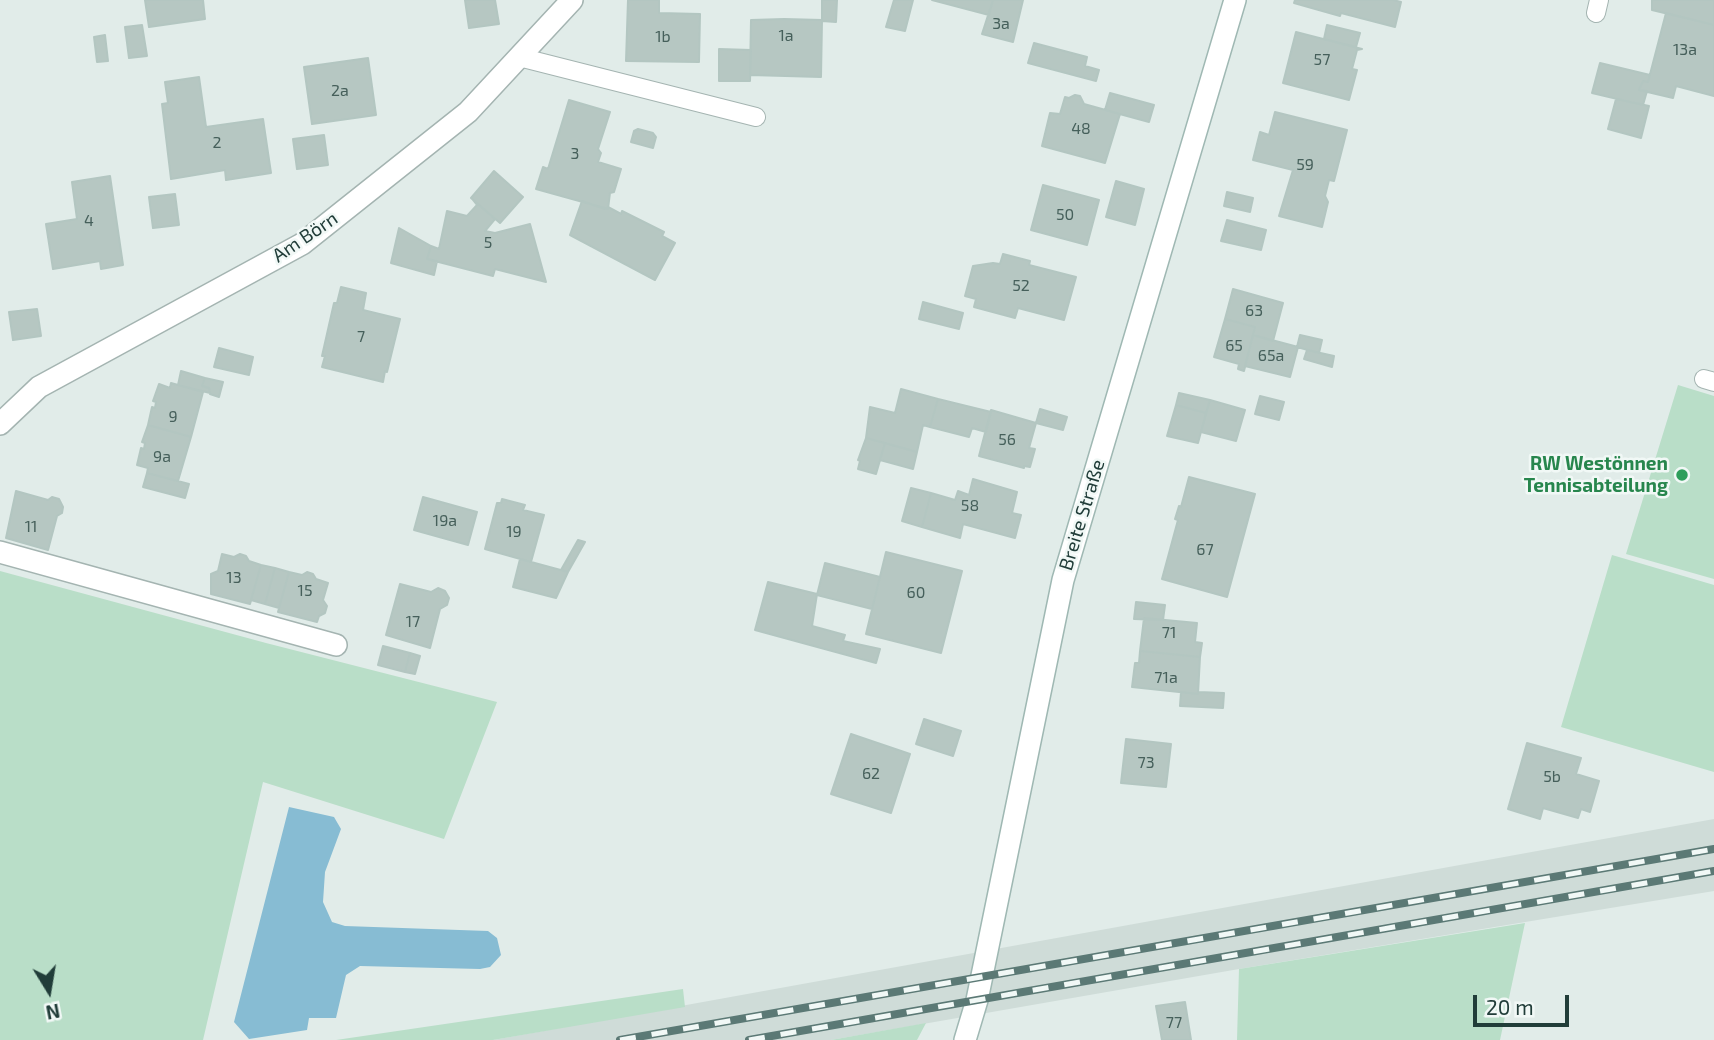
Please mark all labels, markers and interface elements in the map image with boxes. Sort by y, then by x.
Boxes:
house number: 3a [992,14,1010,34]
house number: 1a [778,26,794,46]
house number: 1b [655,27,671,47]
house number: 13a [1673,40,1697,60]
house number: 57 [1314,50,1330,70]
house number: 2a [331,81,349,101]
house number: 48 [1071,119,1091,139]
house number: 2 [213,133,221,153]
house number: 3 [571,144,579,164]
house number: 59 [1296,155,1314,175]
house number: 50 [1056,205,1074,225]
street label: Am Börn [268,207,342,267]
house number: 4 [84,211,94,231]
house number: 5 [484,233,492,253]
house number: 52 [1012,276,1030,296]
house number: 63 [1245,301,1263,321]
house number: 7 [357,327,365,347]
house number: 65 [1225,336,1243,356]
house number: 65a [1258,346,1284,366]
house number: 9 [168,407,178,427]
house number: 56 [998,430,1016,450]
house number: 9a [153,447,171,467]
place label: RW Westönnen Tennisabteilung [1524,453,1668,497]
street label: Breite Straße [1054,457,1110,573]
marker: RW Westönnen Tennisabteilung [1674,467,1690,483]
house number: 58 [961,496,979,516]
house number: 19a [433,511,457,531]
house number: 11 [25,517,37,537]
house number: 19 [506,522,522,542]
house number: 67 [1196,540,1214,560]
house number: 13 [226,568,242,588]
house number: 15 [298,581,312,601]
house number: 60 [907,583,925,603]
house number: 17 [406,612,420,632]
house number: 71 [1162,623,1176,643]
house number: 71a [1154,668,1178,688]
house number: 73 [1137,753,1155,773]
house number: 62 [862,764,880,784]
house number: 5b [1543,767,1561,787]
north arrow [14,956,84,1026]
scale bar [1476,981,1572,1025]
text: 20 m [1486,994,1534,1019]
text: N [44,1000,62,1025]
house number: 77 [1166,1013,1182,1033]

